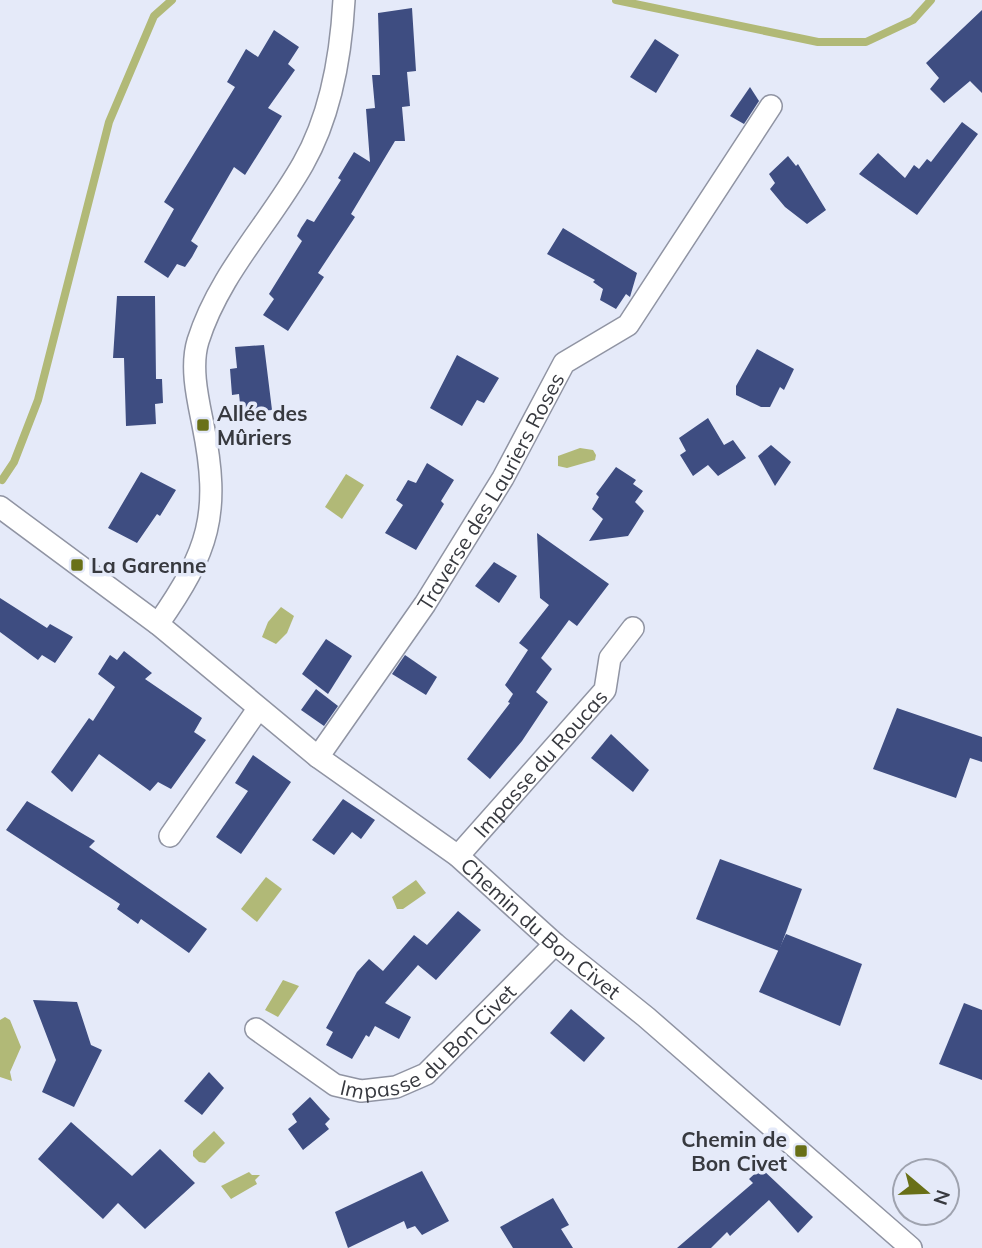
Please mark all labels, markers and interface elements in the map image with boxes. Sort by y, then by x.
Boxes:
street label: Traverse des Lauriers Roses [411,368,570,615]
place label: Allée des Mûriers [217,400,308,450]
marker: Allée des Mûriers [195,417,211,433]
place label: La Garenne [91,552,207,578]
marker: La Garenne [69,557,85,573]
street label: Impasse du Roucas [468,684,613,842]
street label: Chemin du Bon Civet [456,852,626,1004]
street label: Impasse du Bon Civet [338,978,521,1104]
place label: Chemin de Bon Civet [681,1126,787,1176]
marker: Chemin de Bon Civet [793,1143,809,1159]
north arrow [891,1157,961,1227]
text: N [928,1187,956,1208]

